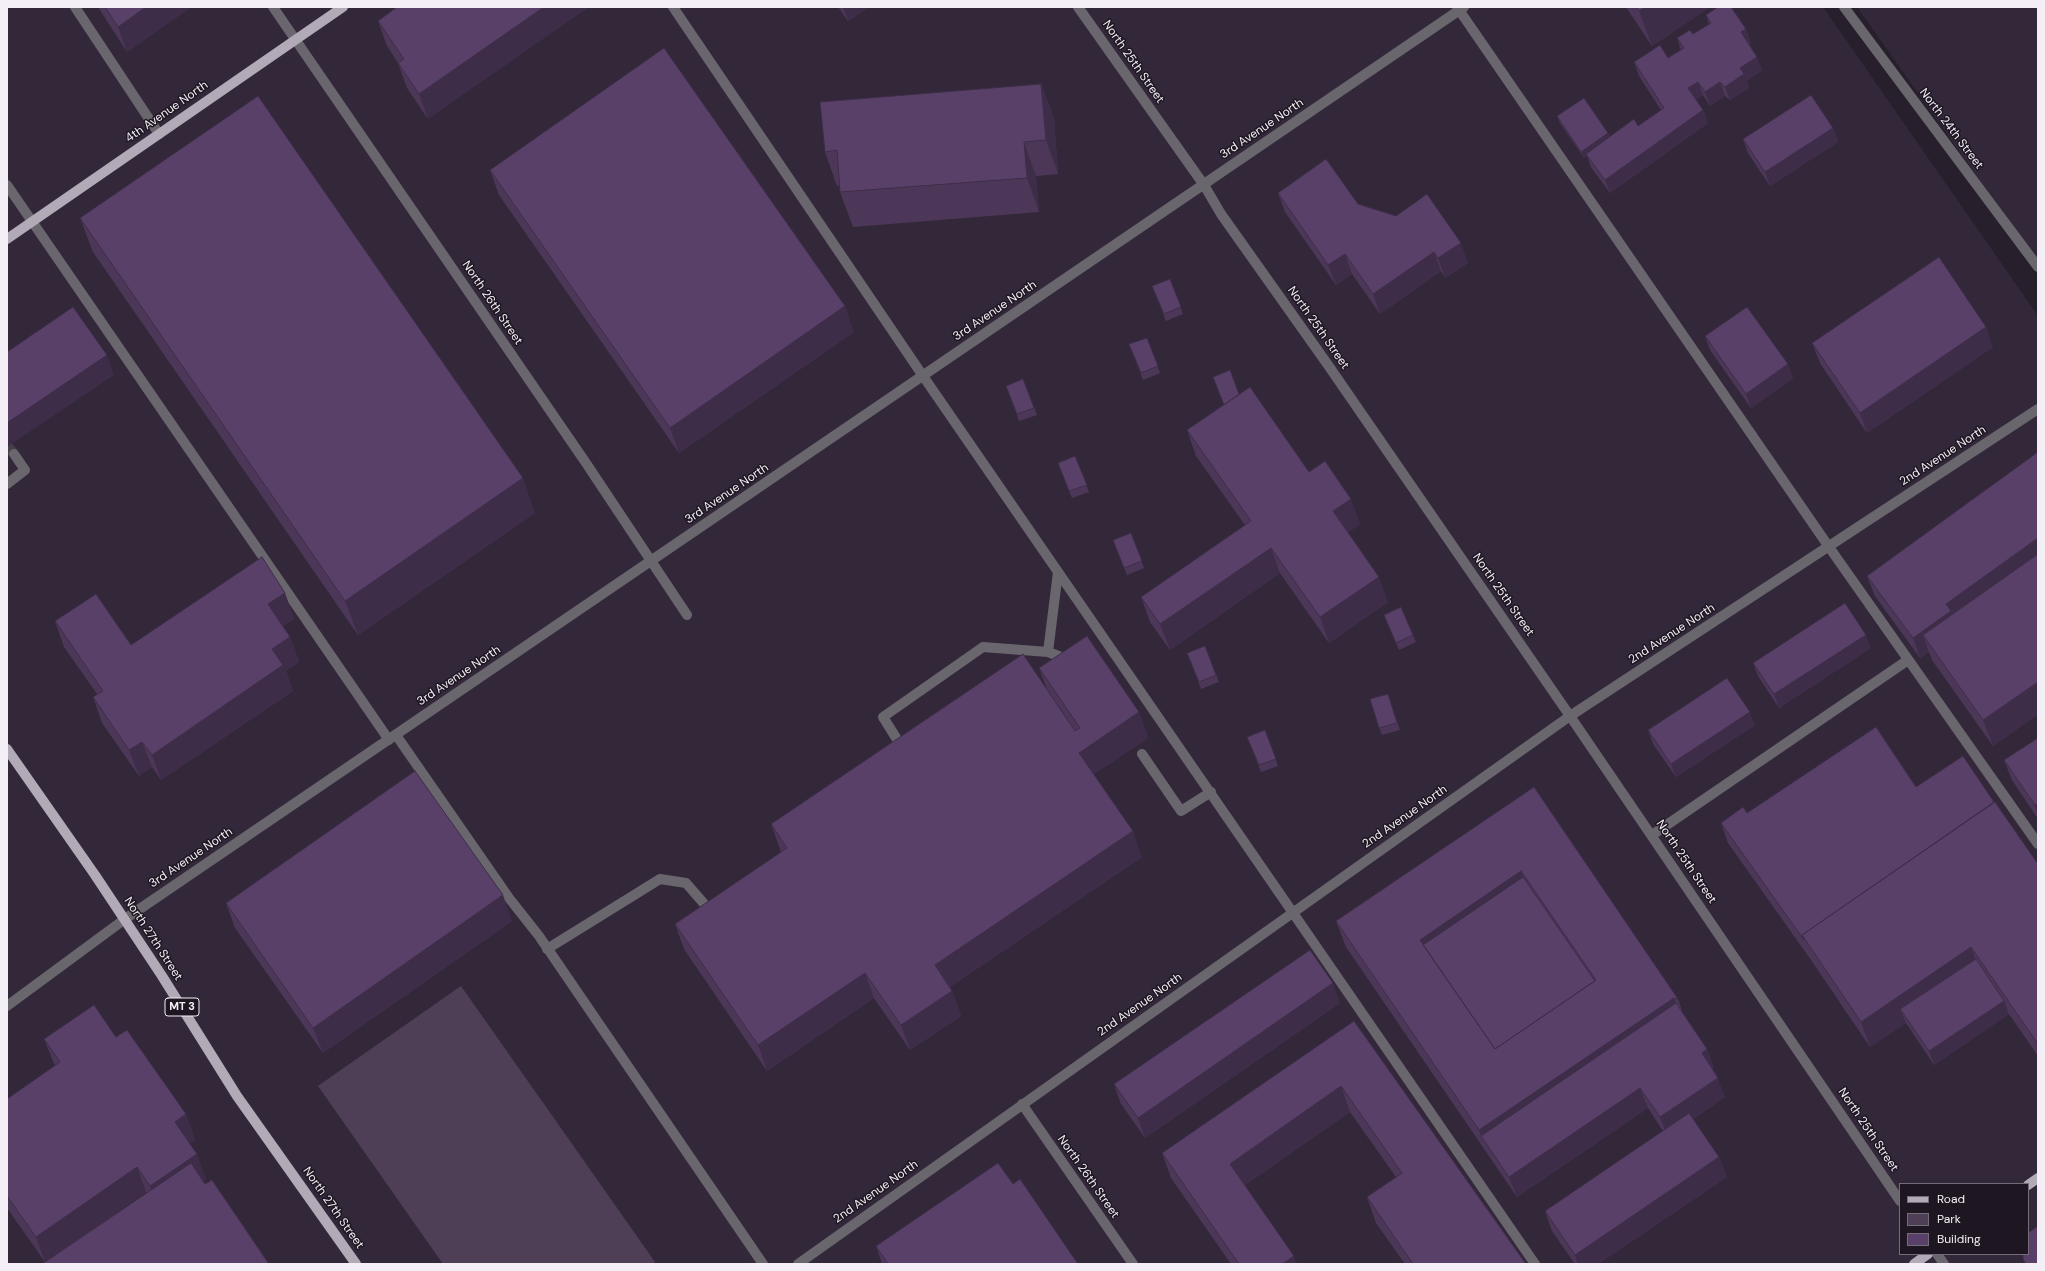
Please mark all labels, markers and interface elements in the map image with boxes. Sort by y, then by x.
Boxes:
street label: North 25th Street [1099,18,1167,106]
street label: 4th Avenue North [123,78,211,146]
street label: North 24th Street [1916,86,1986,172]
street label: 3rd Avenue North [1218,96,1306,162]
street label: North 26th Street [459,258,525,348]
street label: 3rd Avenue North [951,278,1039,344]
street label: North 25th Street [1284,284,1352,372]
street label: 2nd Avenue North [1897,423,1989,489]
street label: 3rd Avenue North [683,461,771,527]
street label: North 25th Street [1469,551,1537,639]
street label: 2nd Avenue North [1626,601,1718,667]
street label: 3rd Avenue North [415,643,503,709]
street label: 2nd Avenue North [1360,782,1450,852]
street label: North 25th Street [1653,817,1719,907]
street label: 3rd Avenue North [147,825,235,891]
street label: North 27th Street [121,895,185,983]
street label: 2nd Avenue North [1095,970,1185,1040]
road number: MT 3 [165,998,199,1016]
street label: North 25th Street [1835,1085,1901,1175]
street label: North 26th Street [1054,1133,1122,1221]
street label: 2nd Avenue North [831,1157,921,1227]
street label: North 27th Street [299,1164,367,1252]
legend [1899,1183,2029,1255]
text: Road [1937,1191,1965,1207]
text: Park [1937,1211,1961,1227]
text: Building [1937,1231,1981,1247]

